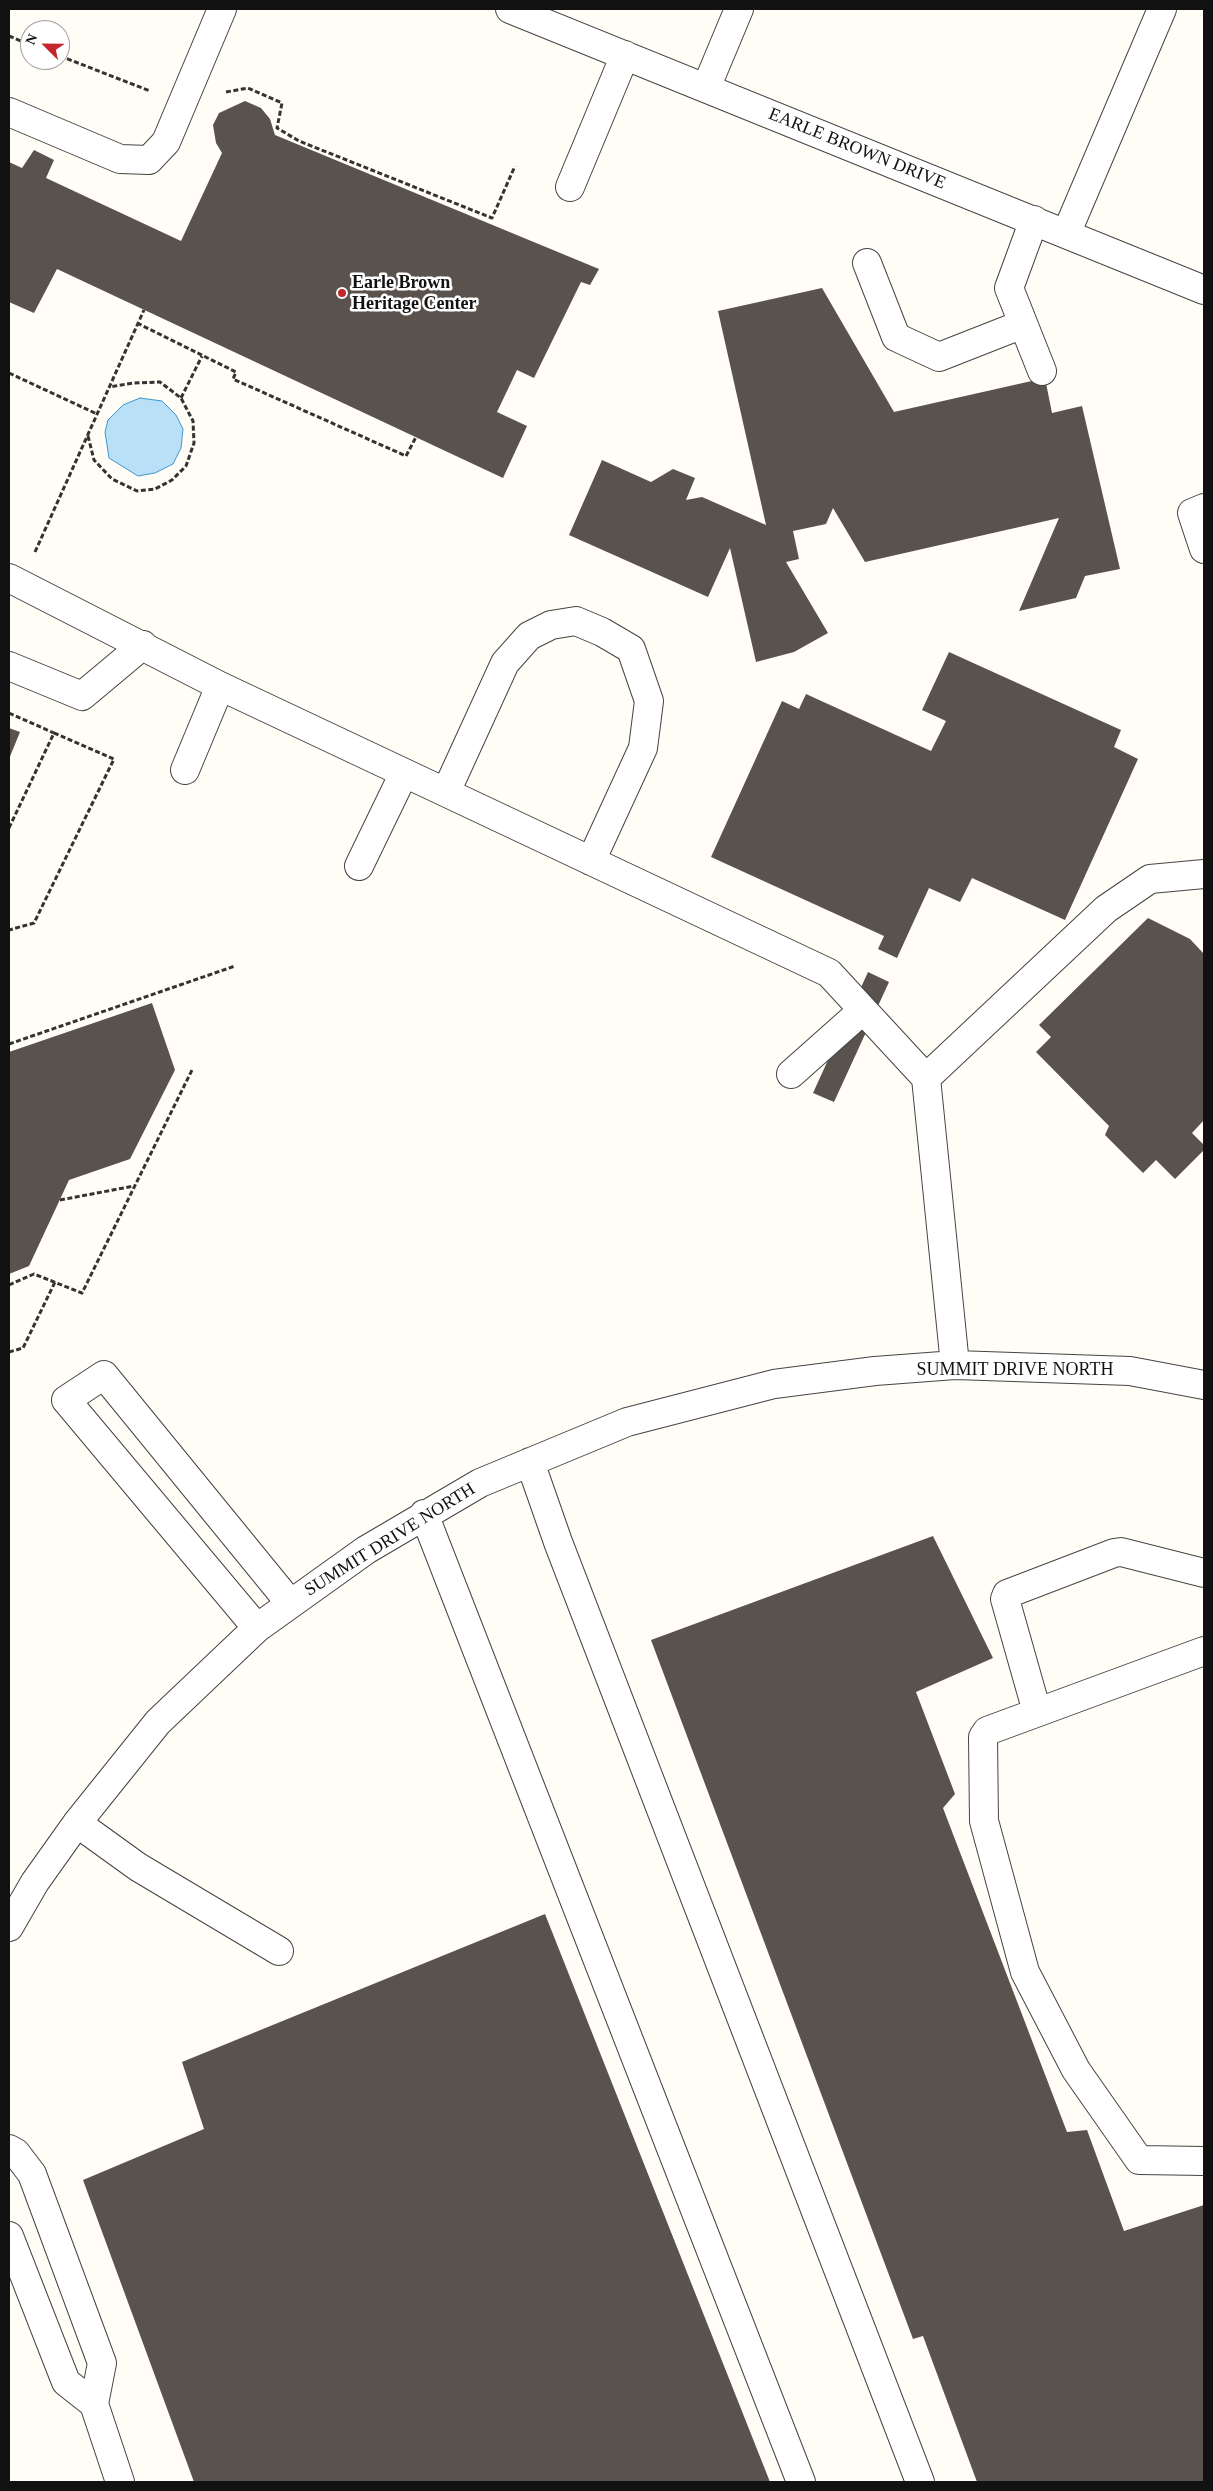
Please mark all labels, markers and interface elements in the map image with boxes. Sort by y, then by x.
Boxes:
north arrow [20,20,70,70]
text: N [23,32,41,47]
street label: EARLE BROWN DRIVE [765,104,949,194]
place label: Earle Brown Heritage Center [352,272,476,314]
marker: Earle Brown Heritage Center [336,287,348,299]
street label: SUMMIT DRIVE NORTH [917,1359,1113,1381]
street label: SUMMIT DRIVE NORTH [301,1479,479,1601]

